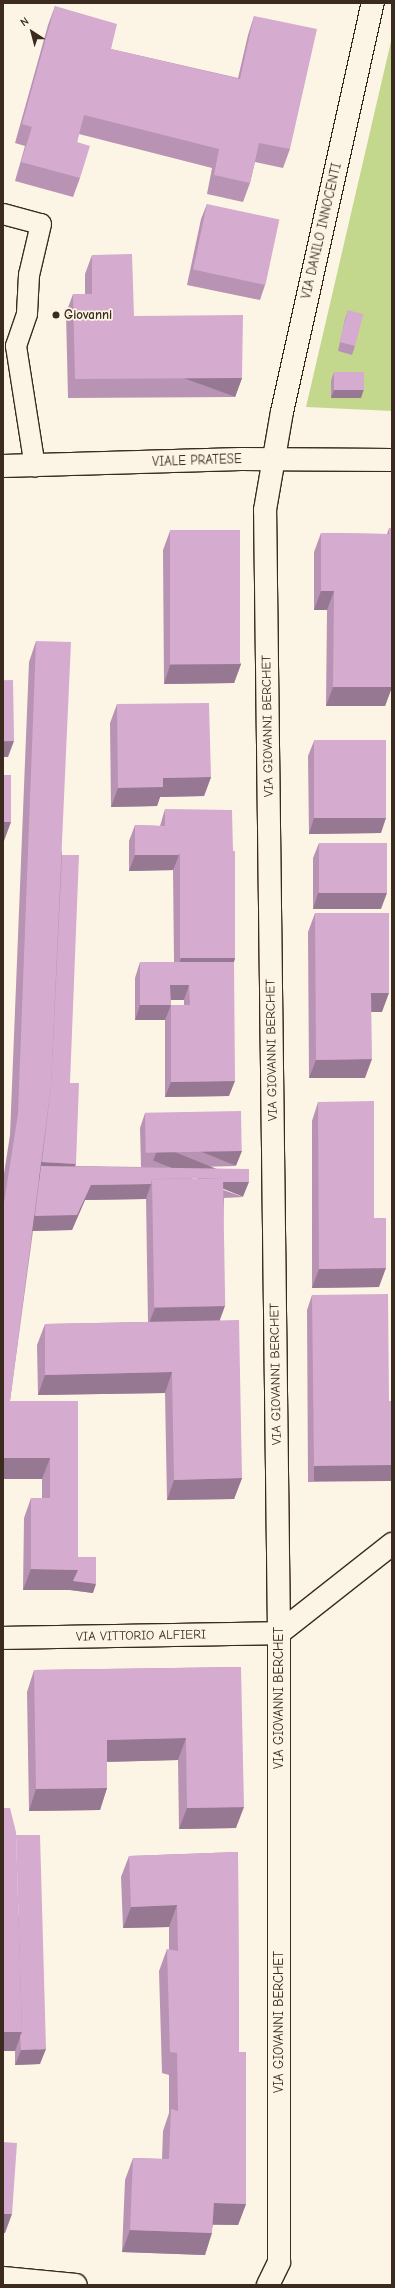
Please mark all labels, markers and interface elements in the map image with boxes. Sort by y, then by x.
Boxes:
north arrow [12,12,52,52]
text: N [18,15,31,29]
street label: VIA DANILO INNOCENTI [299,162,345,300]
place label: Giovanni [64,307,112,323]
marker: Giovanni [51,310,61,320]
street label: VIALE PRATESE [152,452,242,470]
street label: VIA GIOVANNI BERCHET [259,655,277,797]
street label: VIA GIOVANNI BERCHET [263,979,281,1121]
street label: VIA GIOVANNI BERCHET [267,1303,285,1445]
street label: VIA VITTORIO ALFIERI [76,1627,206,1645]
street label: VIA GIOVANNI BERCHET [271,1627,287,1769]
street label: VIA GIOVANNI BERCHET [271,1951,287,2093]

